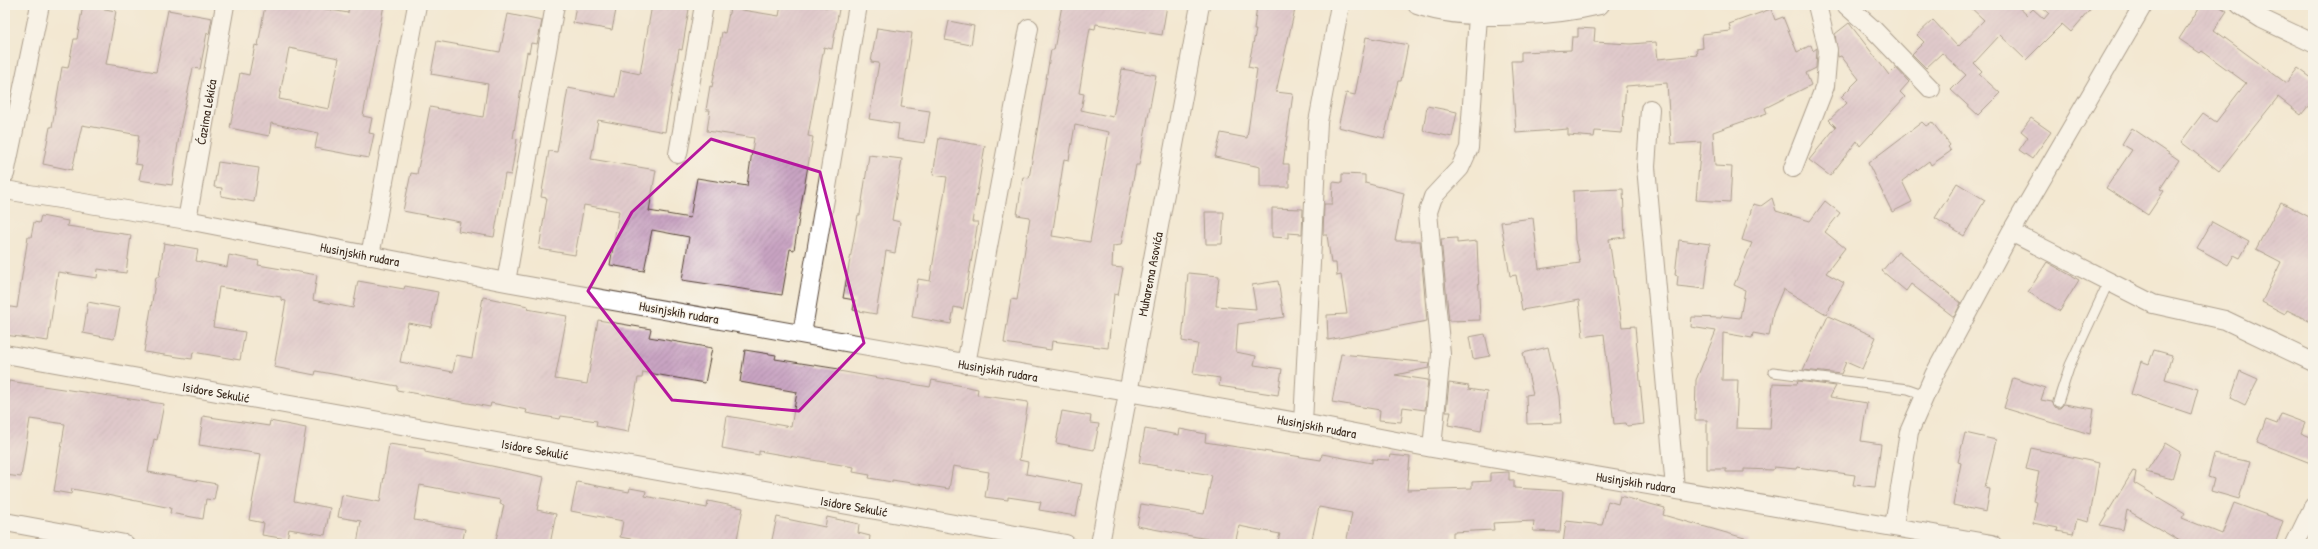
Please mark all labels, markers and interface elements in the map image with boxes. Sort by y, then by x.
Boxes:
street label: Ćazima Lekića [191,78,221,146]
street label: Muharema Asovića [1133,230,1167,318]
street label: Husinjskih rudara [319,237,401,271]
street label: Husinjskih rudara [638,296,720,328]
street label: Husinjskih rudara [957,354,1039,386]
street label: Isidore Sekulić [181,377,251,407]
street label: Husinjskih rudara [1276,409,1358,443]
street label: Isidore Sekulić [500,434,570,464]
street label: Husinjskih rudara [1595,467,1677,497]
street label: Isidore Sekulić [819,491,889,521]

